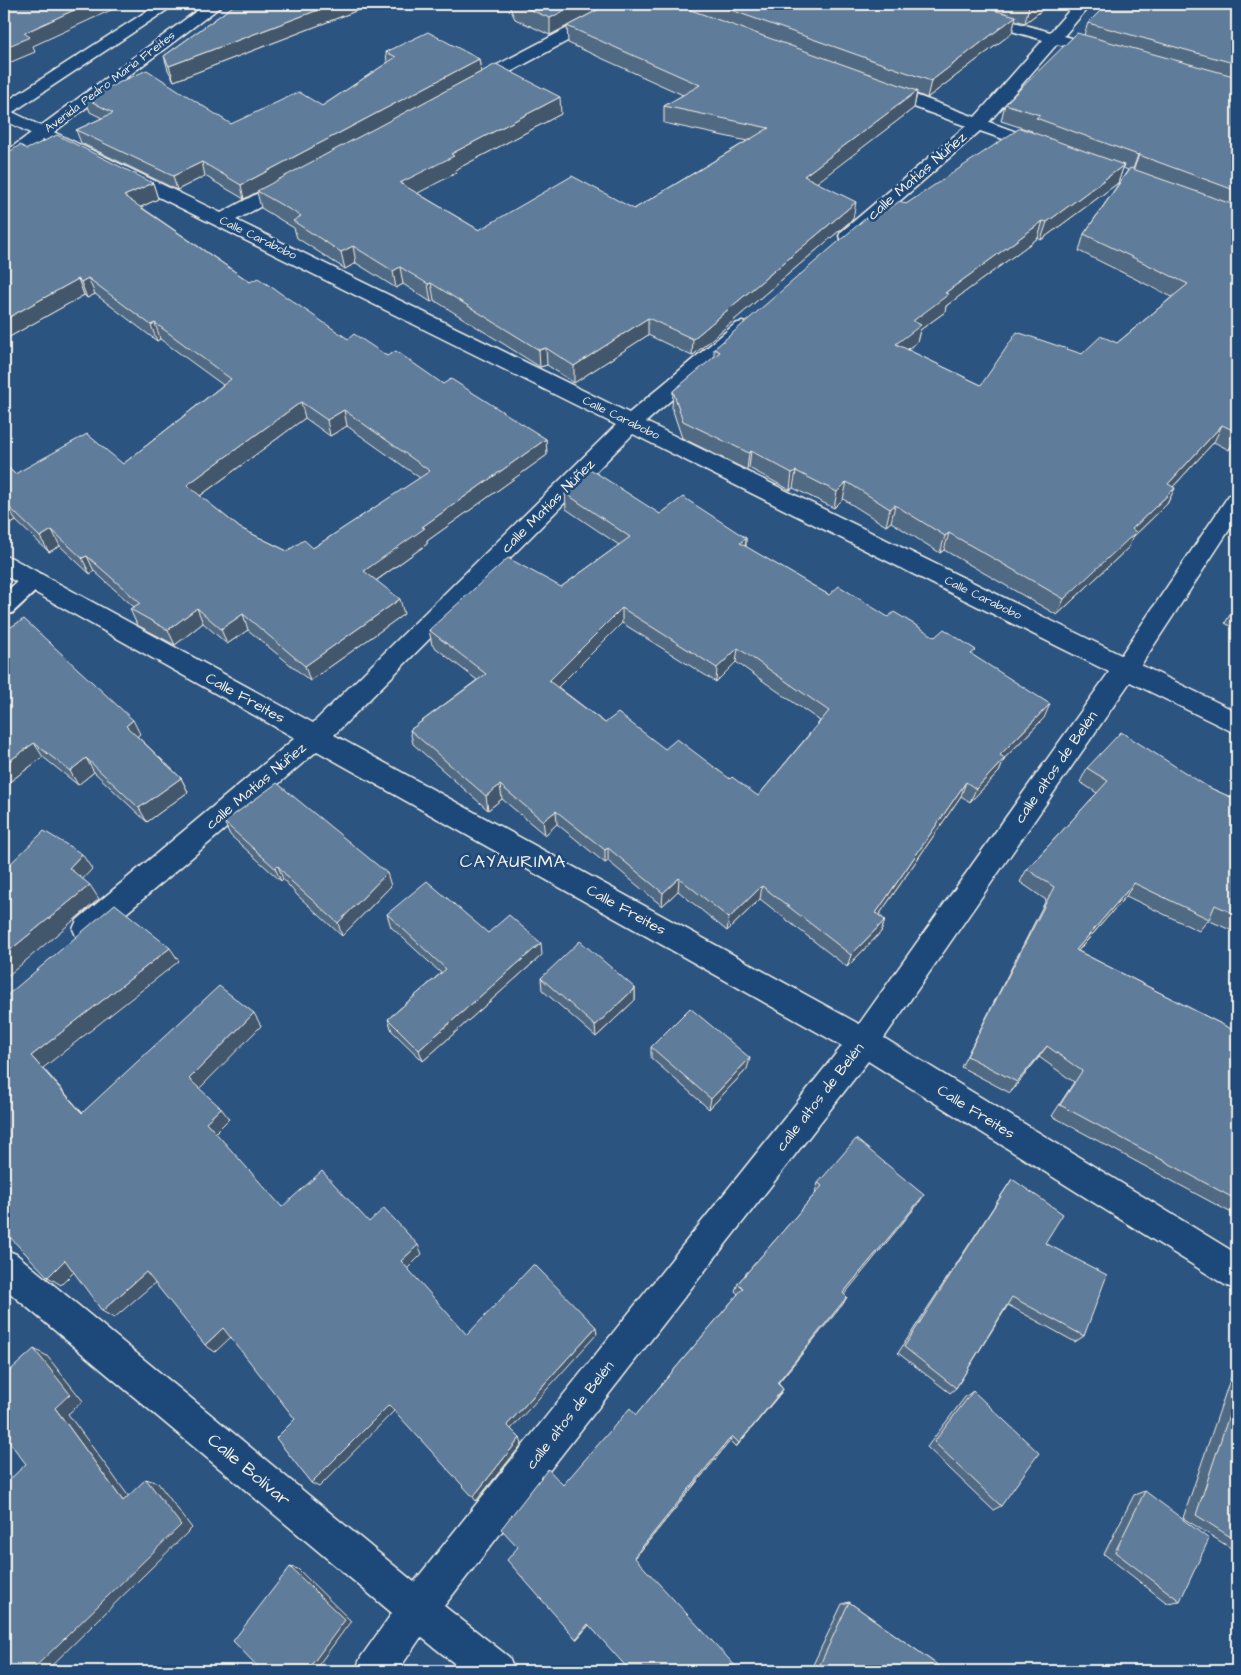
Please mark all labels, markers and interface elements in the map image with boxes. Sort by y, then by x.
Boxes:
street label: Avenida Pedro María Freites [41,27,179,137]
street label: calle Matías Núñez [863,127,972,225]
street label: Calle Carabobo [217,212,300,264]
street label: Calle Carabobo [580,392,663,444]
street label: calle Matías Núñez [496,454,600,558]
street label: Calle Carabobo [942,572,1025,624]
street label: Calle Freites [201,668,289,729]
street label: calle altos de Belén [1009,706,1103,827]
street label: calle Matías Núñez [201,737,311,834]
district label: CAYAURIMA [460,849,566,874]
street label: Calle Freites [582,880,670,941]
street label: calle altos de Belén [771,1038,869,1156]
street label: Calle Freites [933,1080,1019,1144]
street label: calle altos de Belén [521,1356,619,1474]
street label: Calle Bolívar [202,1428,296,1512]

